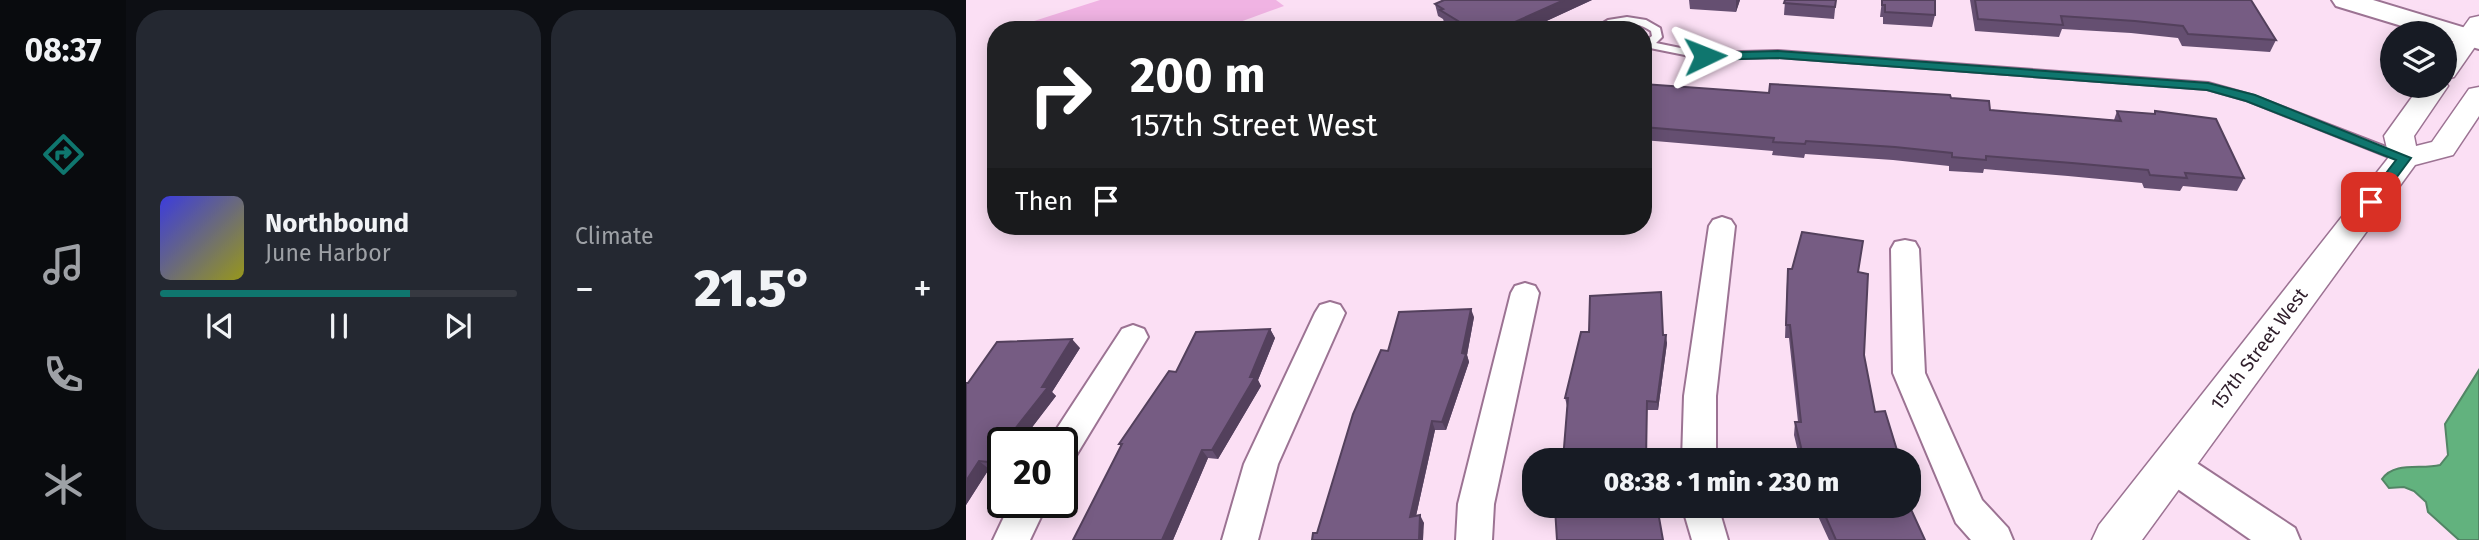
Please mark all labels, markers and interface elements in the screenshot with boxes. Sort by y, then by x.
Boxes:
position arrow [1668,19,1742,93]
map controls [2380,21,2457,98]
button: layers [2380,21,2457,98]
text: 08:37 [25,31,101,69]
text: 200 m [1130,46,1266,105]
icon: right [1015,49,1106,140]
text: 157th Street West [1130,106,1377,144]
icon: directions [39,130,88,179]
pin [2341,172,2401,232]
icon: arrive [1087,182,1125,220]
icon: arrive [2352,183,2390,221]
text: Then [1015,186,1073,217]
text: Northbound [265,208,409,239]
text: Climate [575,222,654,250]
text: June Harbor [265,239,391,267]
icon: music [39,240,88,289]
text: 21.5° [694,257,813,320]
text: − [575,266,594,312]
text: + [913,266,932,312]
street label: 157th Street West [2206,283,2312,415]
icon: previous [201,307,239,345]
icon: pause [320,307,358,345]
icon: next [439,307,477,345]
icon: phone [39,350,88,399]
speed limit sign: 20 [987,427,1078,518]
icon: climate [39,460,88,509]
text: 08:38 · 1 min · 230 m [1604,467,1839,498]

